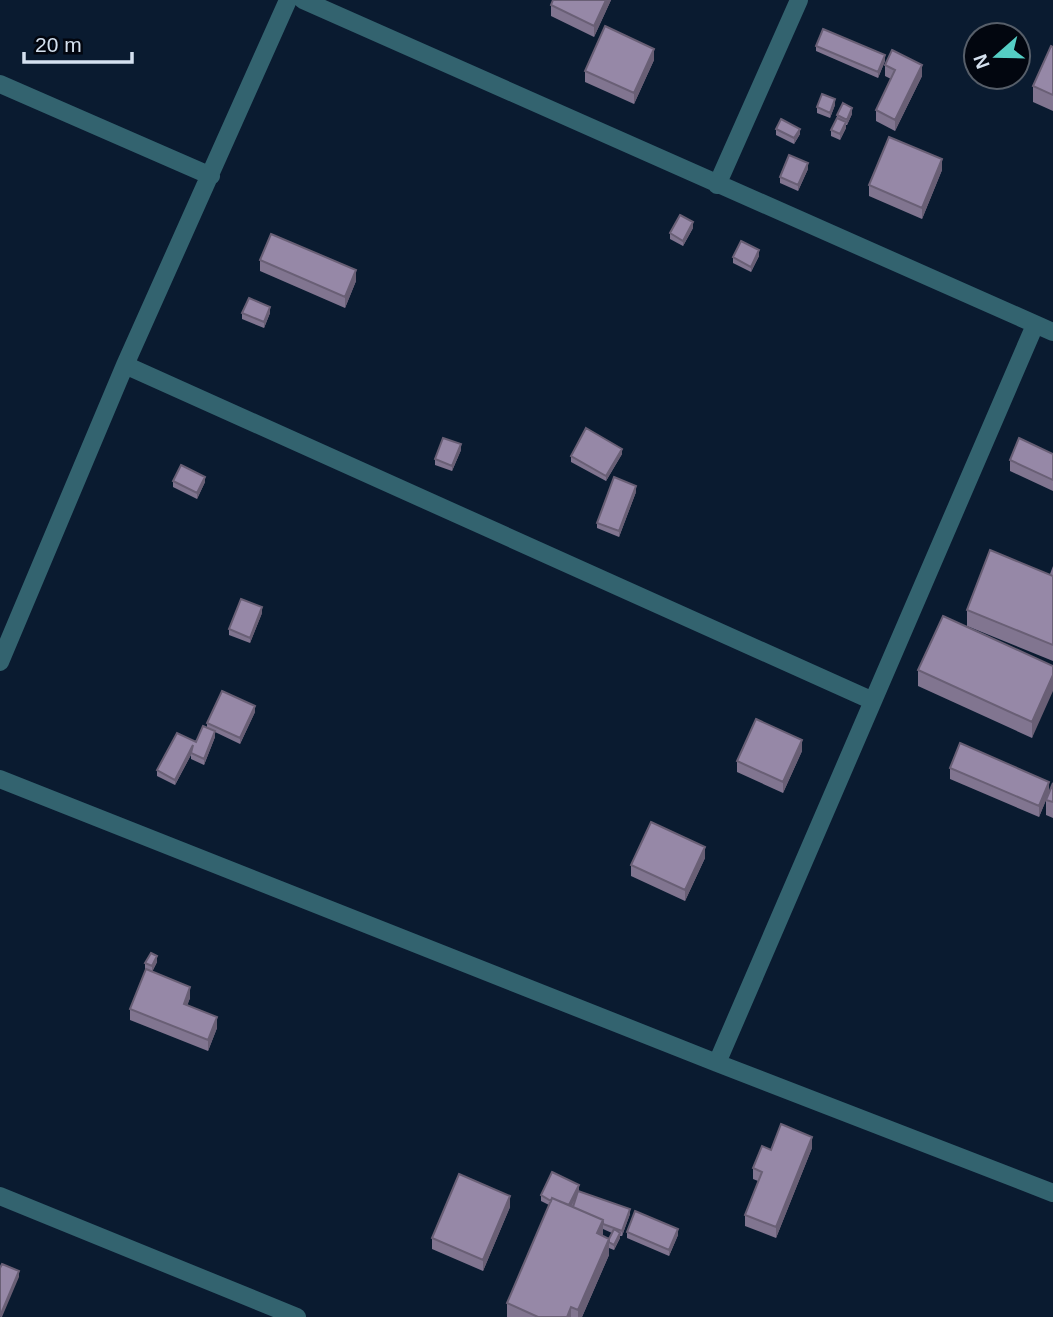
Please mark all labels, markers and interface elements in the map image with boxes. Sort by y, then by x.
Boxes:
scale bar [24,21,133,65]
north arrow [962,21,1032,91]
text: 20 m [35,33,82,56]
text: N [969,52,994,72]

